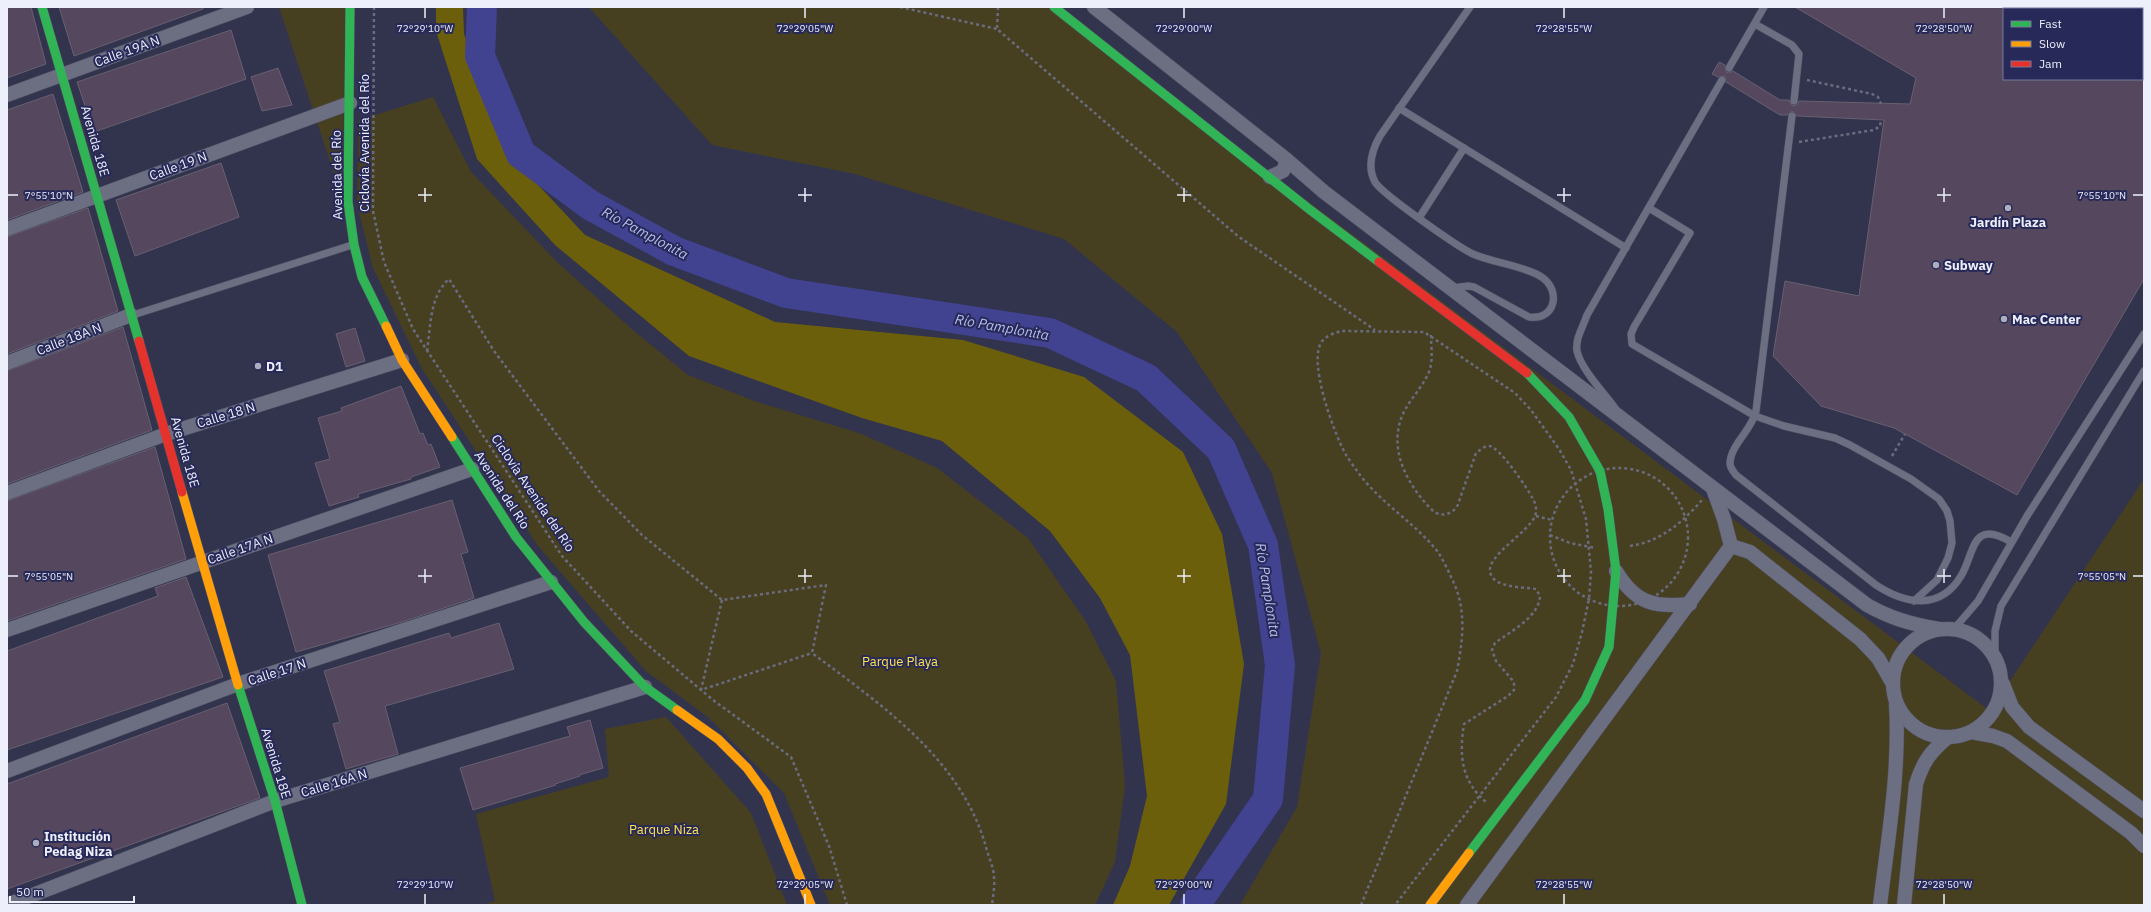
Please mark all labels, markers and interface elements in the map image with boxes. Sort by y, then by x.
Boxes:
legend [2003,8,2143,80]
text: Fast [2039,16,2062,31]
text: 72°29'10"W [397,22,453,35]
text: 72°29'05"W [777,22,833,35]
text: 72°29'00"W [1156,22,1212,35]
text: 72°28'55"W [1536,22,1592,35]
text: 72°28'50"W [1916,22,1972,35]
street label: Calle 19A N [92,31,162,71]
text: Slow [2039,36,2065,51]
text: Jam [2039,56,2062,71]
street label: Ciclovía Avenida del Río [356,74,373,212]
street label: Avenida 18E [77,104,113,178]
street label: Avenida del Río [328,130,346,220]
street label: Calle 19 N [147,148,209,184]
text: 7°55'10"N [25,189,73,202]
text: 7°55'10"N [2078,189,2126,202]
water label: Río Pamplonita [599,203,691,263]
marker: Jardín Plaza [2003,203,2013,213]
place label: Jardín Plaza [1970,214,2046,231]
place label: Subway [1944,257,1993,274]
marker: Subway [1931,260,1941,270]
water label: Río Pamplonita [954,310,1050,344]
place label: Mac Center [2012,311,2081,328]
marker: Mac Center [1999,314,2009,324]
street label: Calle 18A N [34,319,104,359]
place label: D1 [266,358,283,375]
marker: D1 [253,361,263,371]
street label: Calle 18 N [195,398,257,432]
street label: Avenida 18E [167,415,203,489]
street label: Ciclovía Avenida del Río [487,431,579,555]
street label: Avenida del Río [470,448,534,532]
street label: Calle 17A N [205,530,275,568]
water label: Río Pamplonita [1252,542,1284,638]
text: 7°55'05"N [25,570,73,583]
text: 7°55'05"N [2078,570,2126,583]
park label: Parque Playa [862,653,938,670]
street label: Calle 17 N [246,655,308,689]
street label: Avenida 18E [257,726,295,800]
street label: Calle 16A N [299,765,369,801]
park label: Parque Niza [629,821,699,838]
place label: Institución Pedag Niza [44,828,112,860]
marker: Institución Pedag Niza [31,838,41,848]
scale bar [10,878,134,904]
text: 72°29'10"W [397,878,453,891]
text: 72°29'05"W [777,878,833,891]
text: 72°29'00"W [1156,878,1212,891]
text: 72°28'55"W [1536,878,1592,891]
text: 72°28'50"W [1916,878,1972,891]
text: 50 m [16,884,44,899]

